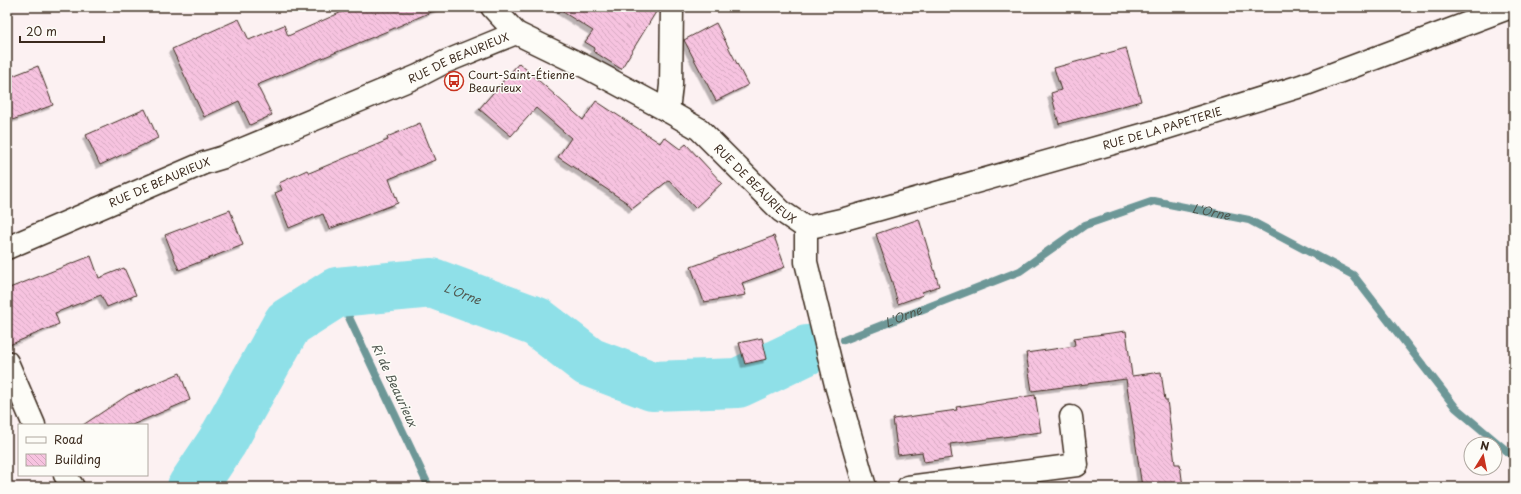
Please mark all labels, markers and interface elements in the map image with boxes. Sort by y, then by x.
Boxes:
scale bar [20,18,104,44]
text: 20 m [26,22,57,40]
street label: RUE DE BEAURIEUX [405,28,511,87]
place label: Court-Saint-Étienne Beaurieux [468,66,575,96]
bus stop icon: Court-Saint-Étienne Beaurieux [443,70,465,92]
street label: RUE DE LA PAPETERIE [1100,102,1224,154]
street label: RUE DE BEAURIEUX [710,140,800,227]
street label: RUE DE BEAURIEUX [106,153,212,211]
water label: L'Orne [1191,199,1232,224]
water label: L'Orne [442,278,484,309]
water label: L'Orne [882,300,925,331]
water label: Ri de Beaurieux [368,340,423,431]
legend [18,424,148,476]
text: Road [54,430,83,448]
north arrow [1463,436,1503,476]
text: N [1479,437,1491,455]
text: Building [54,450,101,468]

